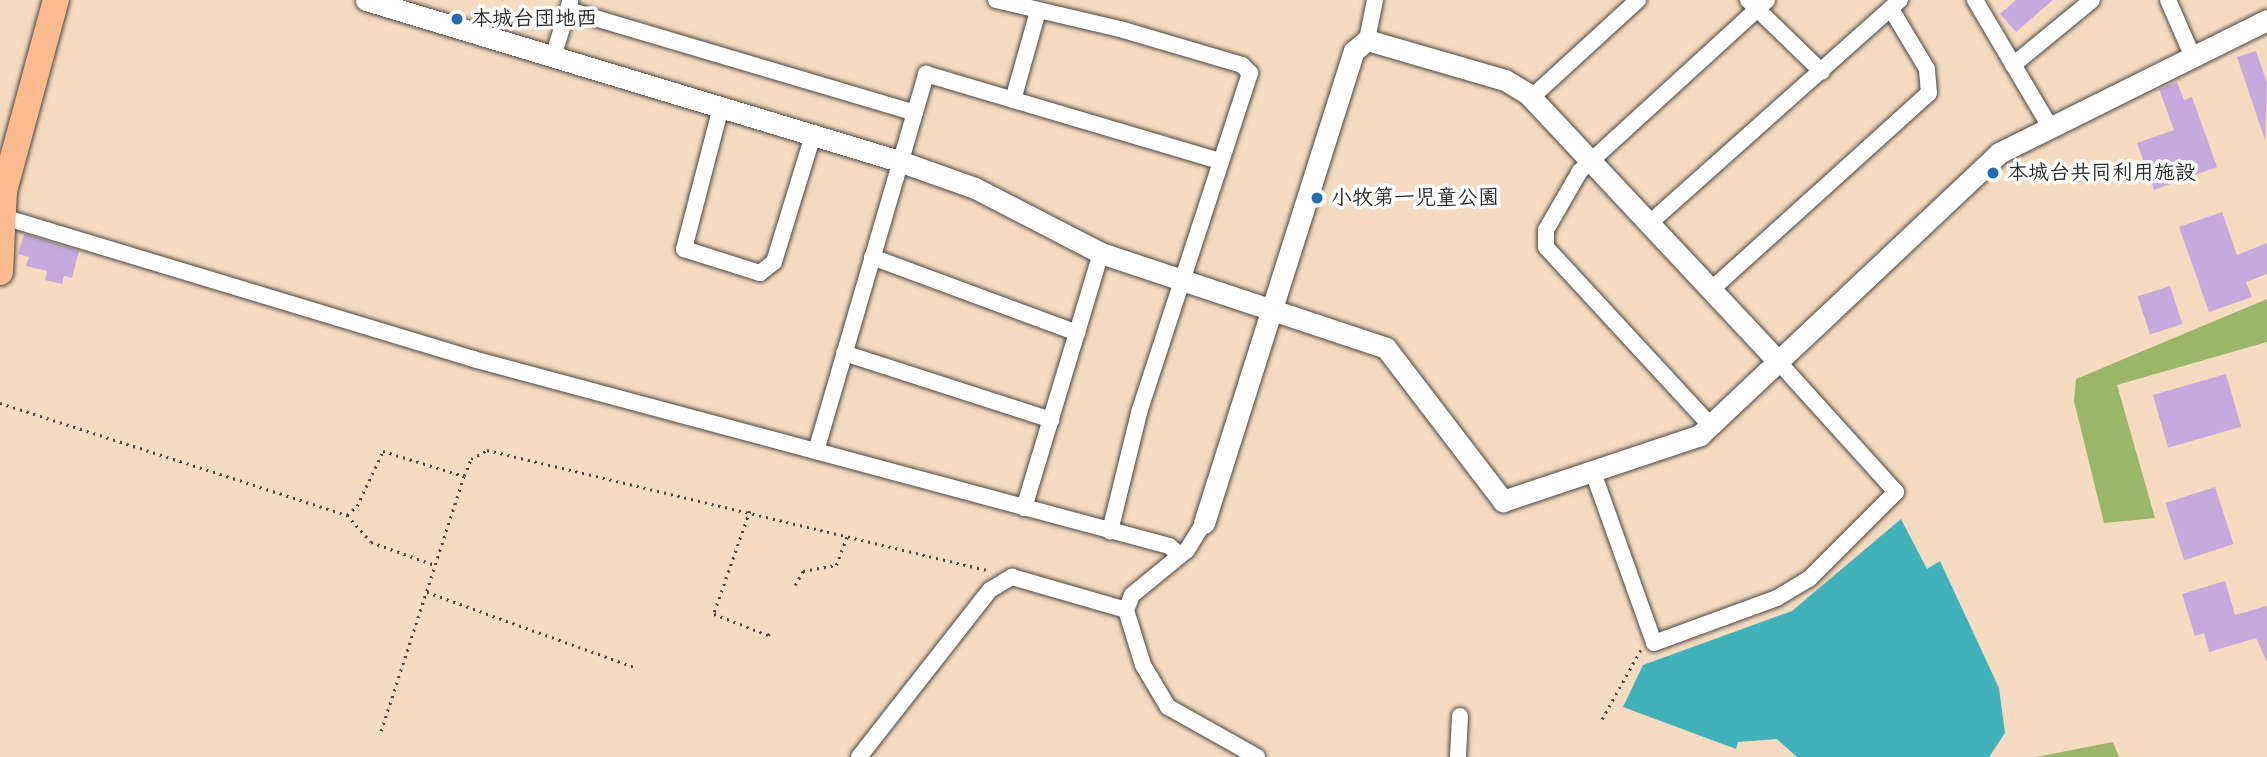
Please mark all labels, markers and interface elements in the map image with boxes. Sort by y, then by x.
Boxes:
place label: 本城台団地西 [471,6,597,32]
marker: 本城台団地西 [449,11,465,27]
place label: 本城台共同利用施設 [2007,160,2196,186]
marker: 本城台共同利用施設 [1985,165,2001,181]
place label: 小牧第一児童公園 [1331,185,1499,211]
marker: 小牧第一児童公園 [1309,190,1325,206]

